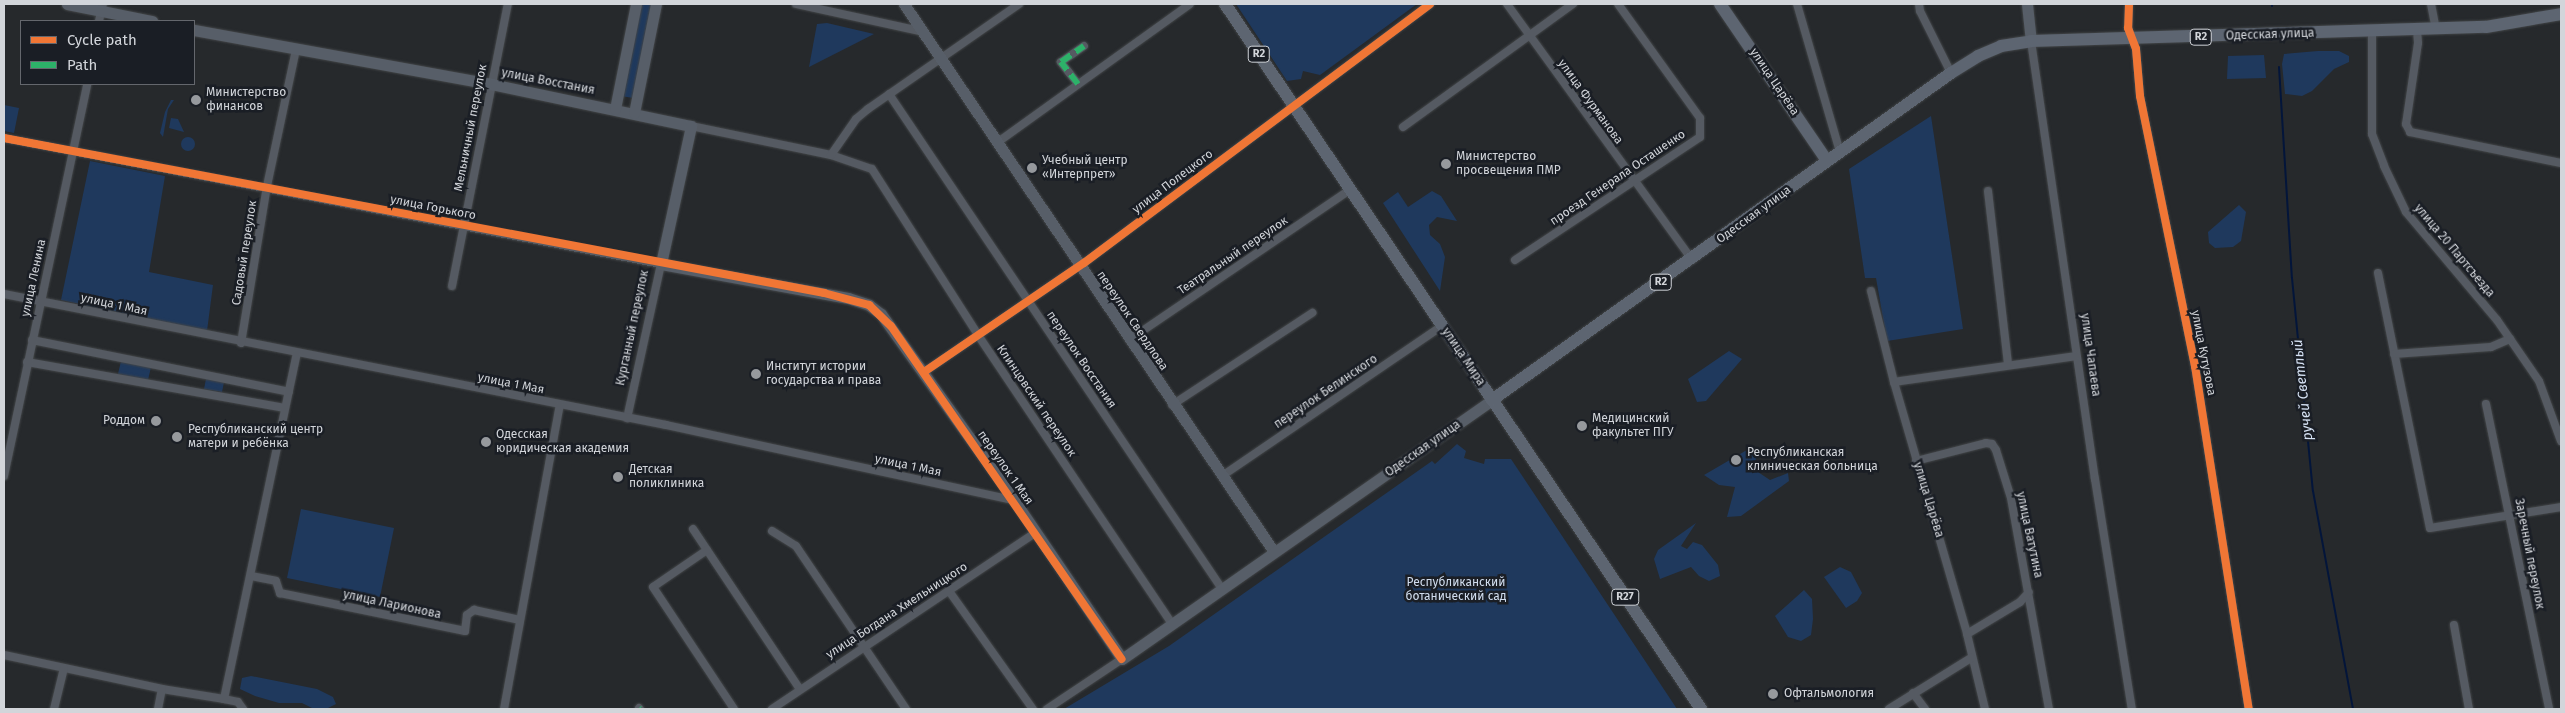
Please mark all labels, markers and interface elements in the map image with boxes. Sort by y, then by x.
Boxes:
legend [20,20,195,85]
street label: Одесская улица [2226,26,2314,44]
road number: R2 [2190,28,2212,46]
text: Cycle path [67,31,137,49]
road number: R2 [1248,46,1270,62]
street label: улица Царёва [1746,46,1802,118]
text: Path [67,56,97,74]
street label: улица Фурманова [1554,57,1626,147]
street label: Мельничный переулок [452,63,490,193]
street label: улица Восстания [500,66,596,98]
place label: Министерство финансов [206,86,286,114]
marker: Министерство финансов [190,94,202,106]
street label: проезд Генерала Осташенко [1548,127,1688,229]
street label: улица Полецкого [1130,147,1216,217]
place label: Министерство просвещения ПМР [1456,150,1561,178]
place label: Учебный центр «Интерпрет» [1042,154,1128,182]
marker: Министерство просвещения ПМР [1440,158,1452,170]
marker: Учебный центр «Интерпрет» [1026,162,1038,174]
street label: Одесская улица [1714,183,1794,247]
street label: улица Горького [389,193,477,223]
street label: Садовый переулок [230,200,260,306]
street label: улица 20 Партсъезда [2411,201,2497,301]
street label: Театральный переулок [1175,214,1291,298]
street label: улица Ленина [19,238,49,318]
street label: переулок Свердлова [1093,268,1171,374]
street label: Курганный переулок [614,269,652,387]
road number: R2 [1650,274,1672,290]
street label: улица 1 Мая [80,291,148,319]
street label: переулок Восстания [1043,309,1119,411]
street label: улица Кутузова [2188,309,2218,397]
street label: улица Чапаева [2077,313,2103,397]
street label: улица Мира [1438,325,1488,389]
water label: ручей Светлый [2289,339,2317,441]
street label: Клинцовский переулок [993,342,1079,460]
street label: переулок Белинского [1272,352,1380,432]
place label: Институт истории государства и права [766,360,881,388]
marker: Институт истории государства и права [750,368,762,380]
street label: улица 1 Мая [477,370,545,398]
place label: Медицинский факультет ПГУ [1592,412,1674,440]
place label: Роддом [103,414,145,428]
marker: Роддом [149,414,163,428]
street label: Одесская улица [1383,418,1463,480]
marker: Медицинский факультет ПГУ [1576,420,1588,432]
place label: Республиканский центр матери и ребёнка [188,423,323,451]
place label: Одесская юридическая академия [496,428,629,456]
street label: переулок 1 Мая [974,428,1036,508]
marker: Республиканский центр матери и ребёнка [170,430,184,444]
marker: Одесская юридическая академия [480,436,492,448]
place label: Республиканская клиническая больница [1747,446,1878,474]
street label: улица 1 Мая [874,452,942,480]
marker: Республиканская клиническая больница [1729,453,1743,467]
street label: улица Царёва [1910,461,1946,539]
place label: Детская поликлиника [629,463,704,491]
marker: Детская поликлиника [611,470,625,484]
street label: улица Ватутина [2013,491,2045,579]
street label: Заречный переулок [2511,497,2547,611]
street label: улица Богдана Хмельницкого [824,560,970,662]
park label: Республиканский ботанический сад [1406,576,1506,604]
street label: улица Ларионова [342,588,442,622]
road number: R27 [1610,588,1640,606]
marker: Офтальмология [1766,687,1780,701]
place label: Офтальмология [1784,687,1874,701]

